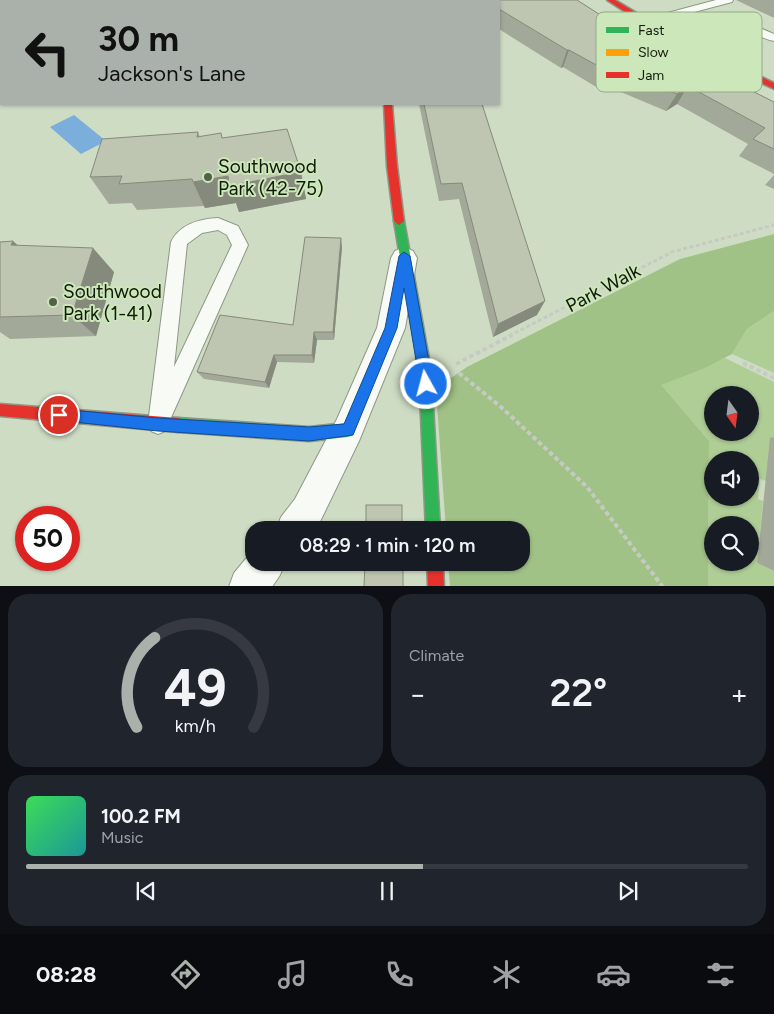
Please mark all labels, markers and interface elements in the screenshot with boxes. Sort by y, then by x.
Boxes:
legend [596,12,762,92]
text: 30 m [98,18,179,60]
icon: left [15,20,80,85]
text: Fast [638,22,664,39]
text: Slow [638,44,669,61]
text: Jackson's Lane [98,60,245,87]
text: Jam [638,67,664,84]
place label: Southwood Park (42-75) [218,155,324,200]
marker: Southwood Park (42-75) [202,171,214,183]
street label: Park Walk [562,258,645,317]
place label: Southwood Park (1-41) [63,280,162,325]
marker: Southwood Park (1-41) [47,296,59,308]
position arrow [399,357,451,409]
north arrow [704,386,759,441]
map controls [704,386,759,571]
pin [38,394,80,436]
icon: arrive [45,401,73,429]
button: sound [704,451,759,506]
speed limit sign: 50 [15,506,80,571]
button: search [704,516,759,571]
text: 08:29 · 1 min · 120 m [300,534,475,557]
text: Climate [409,646,464,665]
text: 49 [164,657,227,719]
text: 22° [550,670,607,716]
text: − [409,677,426,711]
text: + [731,677,748,711]
text: km/h [175,715,216,736]
text: 100.2 FM [101,805,181,828]
text: Music [101,828,143,847]
icon: previous [132,877,160,905]
icon: pause [373,877,401,905]
icon: next [614,877,642,905]
icon: directions [168,957,203,992]
icon: music [275,957,310,992]
icon: phone [382,957,417,992]
icon: climate [489,957,524,992]
icon: car [596,957,631,992]
icon: filters [703,957,738,992]
text: 08:28 [36,961,97,988]

